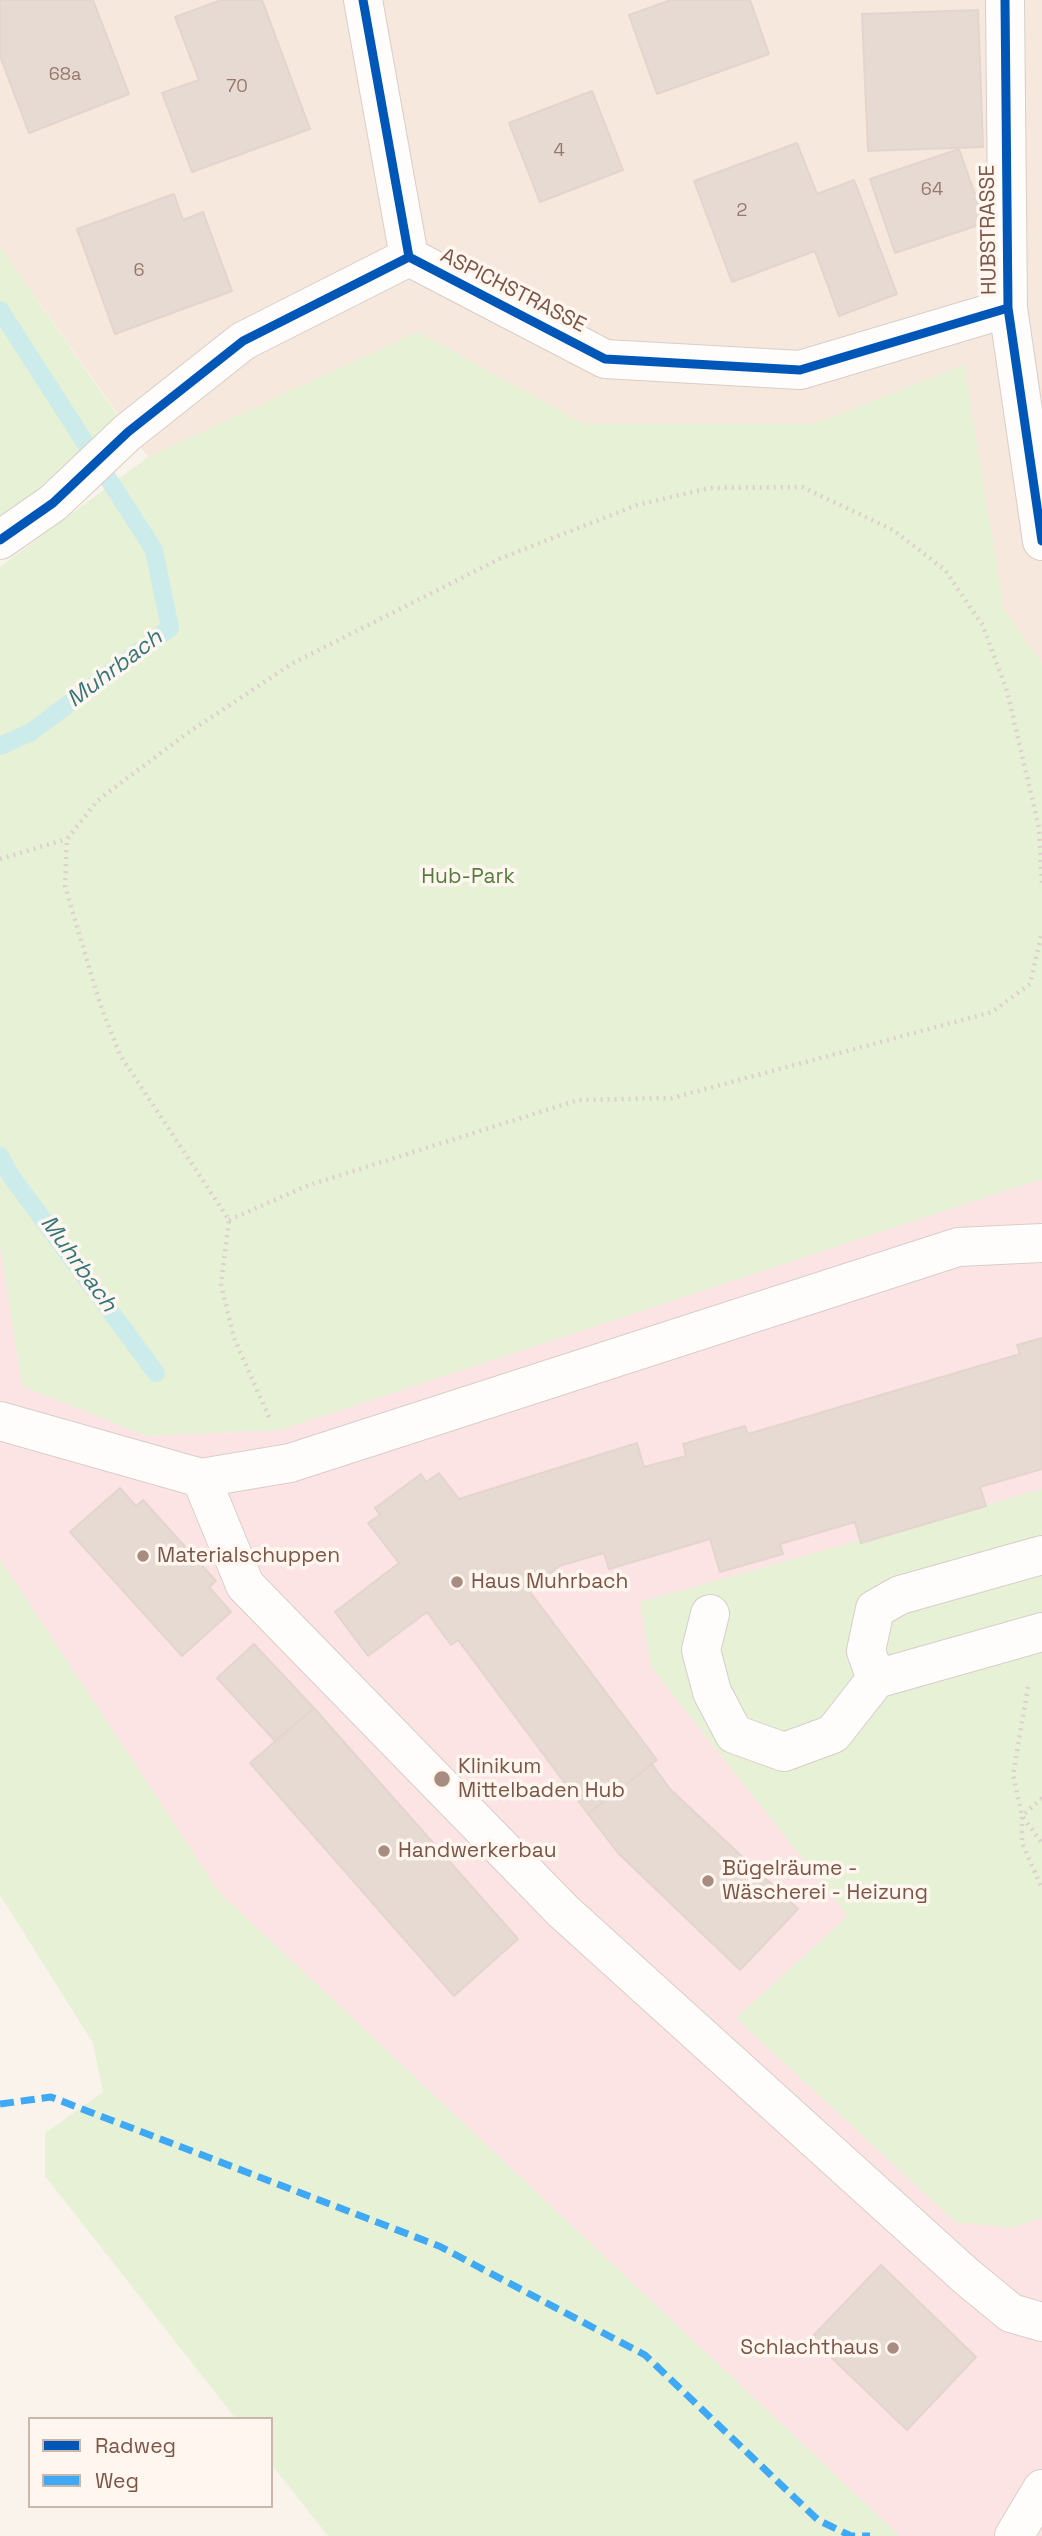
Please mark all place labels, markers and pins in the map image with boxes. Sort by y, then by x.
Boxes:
place label: Materialschuppen [157,1543,340,1569]
marker: Materialschuppen [135,1548,151,1564]
place label: Haus Muhrbach [471,1569,628,1595]
marker: Haus Muhrbach [449,1574,465,1590]
place label: Klinikum Mittelbaden Hub [458,1754,625,1804]
marker: Klinikum Mittelbaden Hub [432,1769,452,1789]
place label: Handwerkerbau [398,1838,556,1864]
marker: Handwerkerbau [376,1843,392,1859]
place label: Bügelräume - Wäscherei - Heizung [722,1856,928,1906]
marker: Bügelräume - Wäscherei - Heizung [700,1873,716,1889]
place label: Schlachthaus [740,2335,879,2361]
marker: Schlachthaus [885,2340,901,2356]

